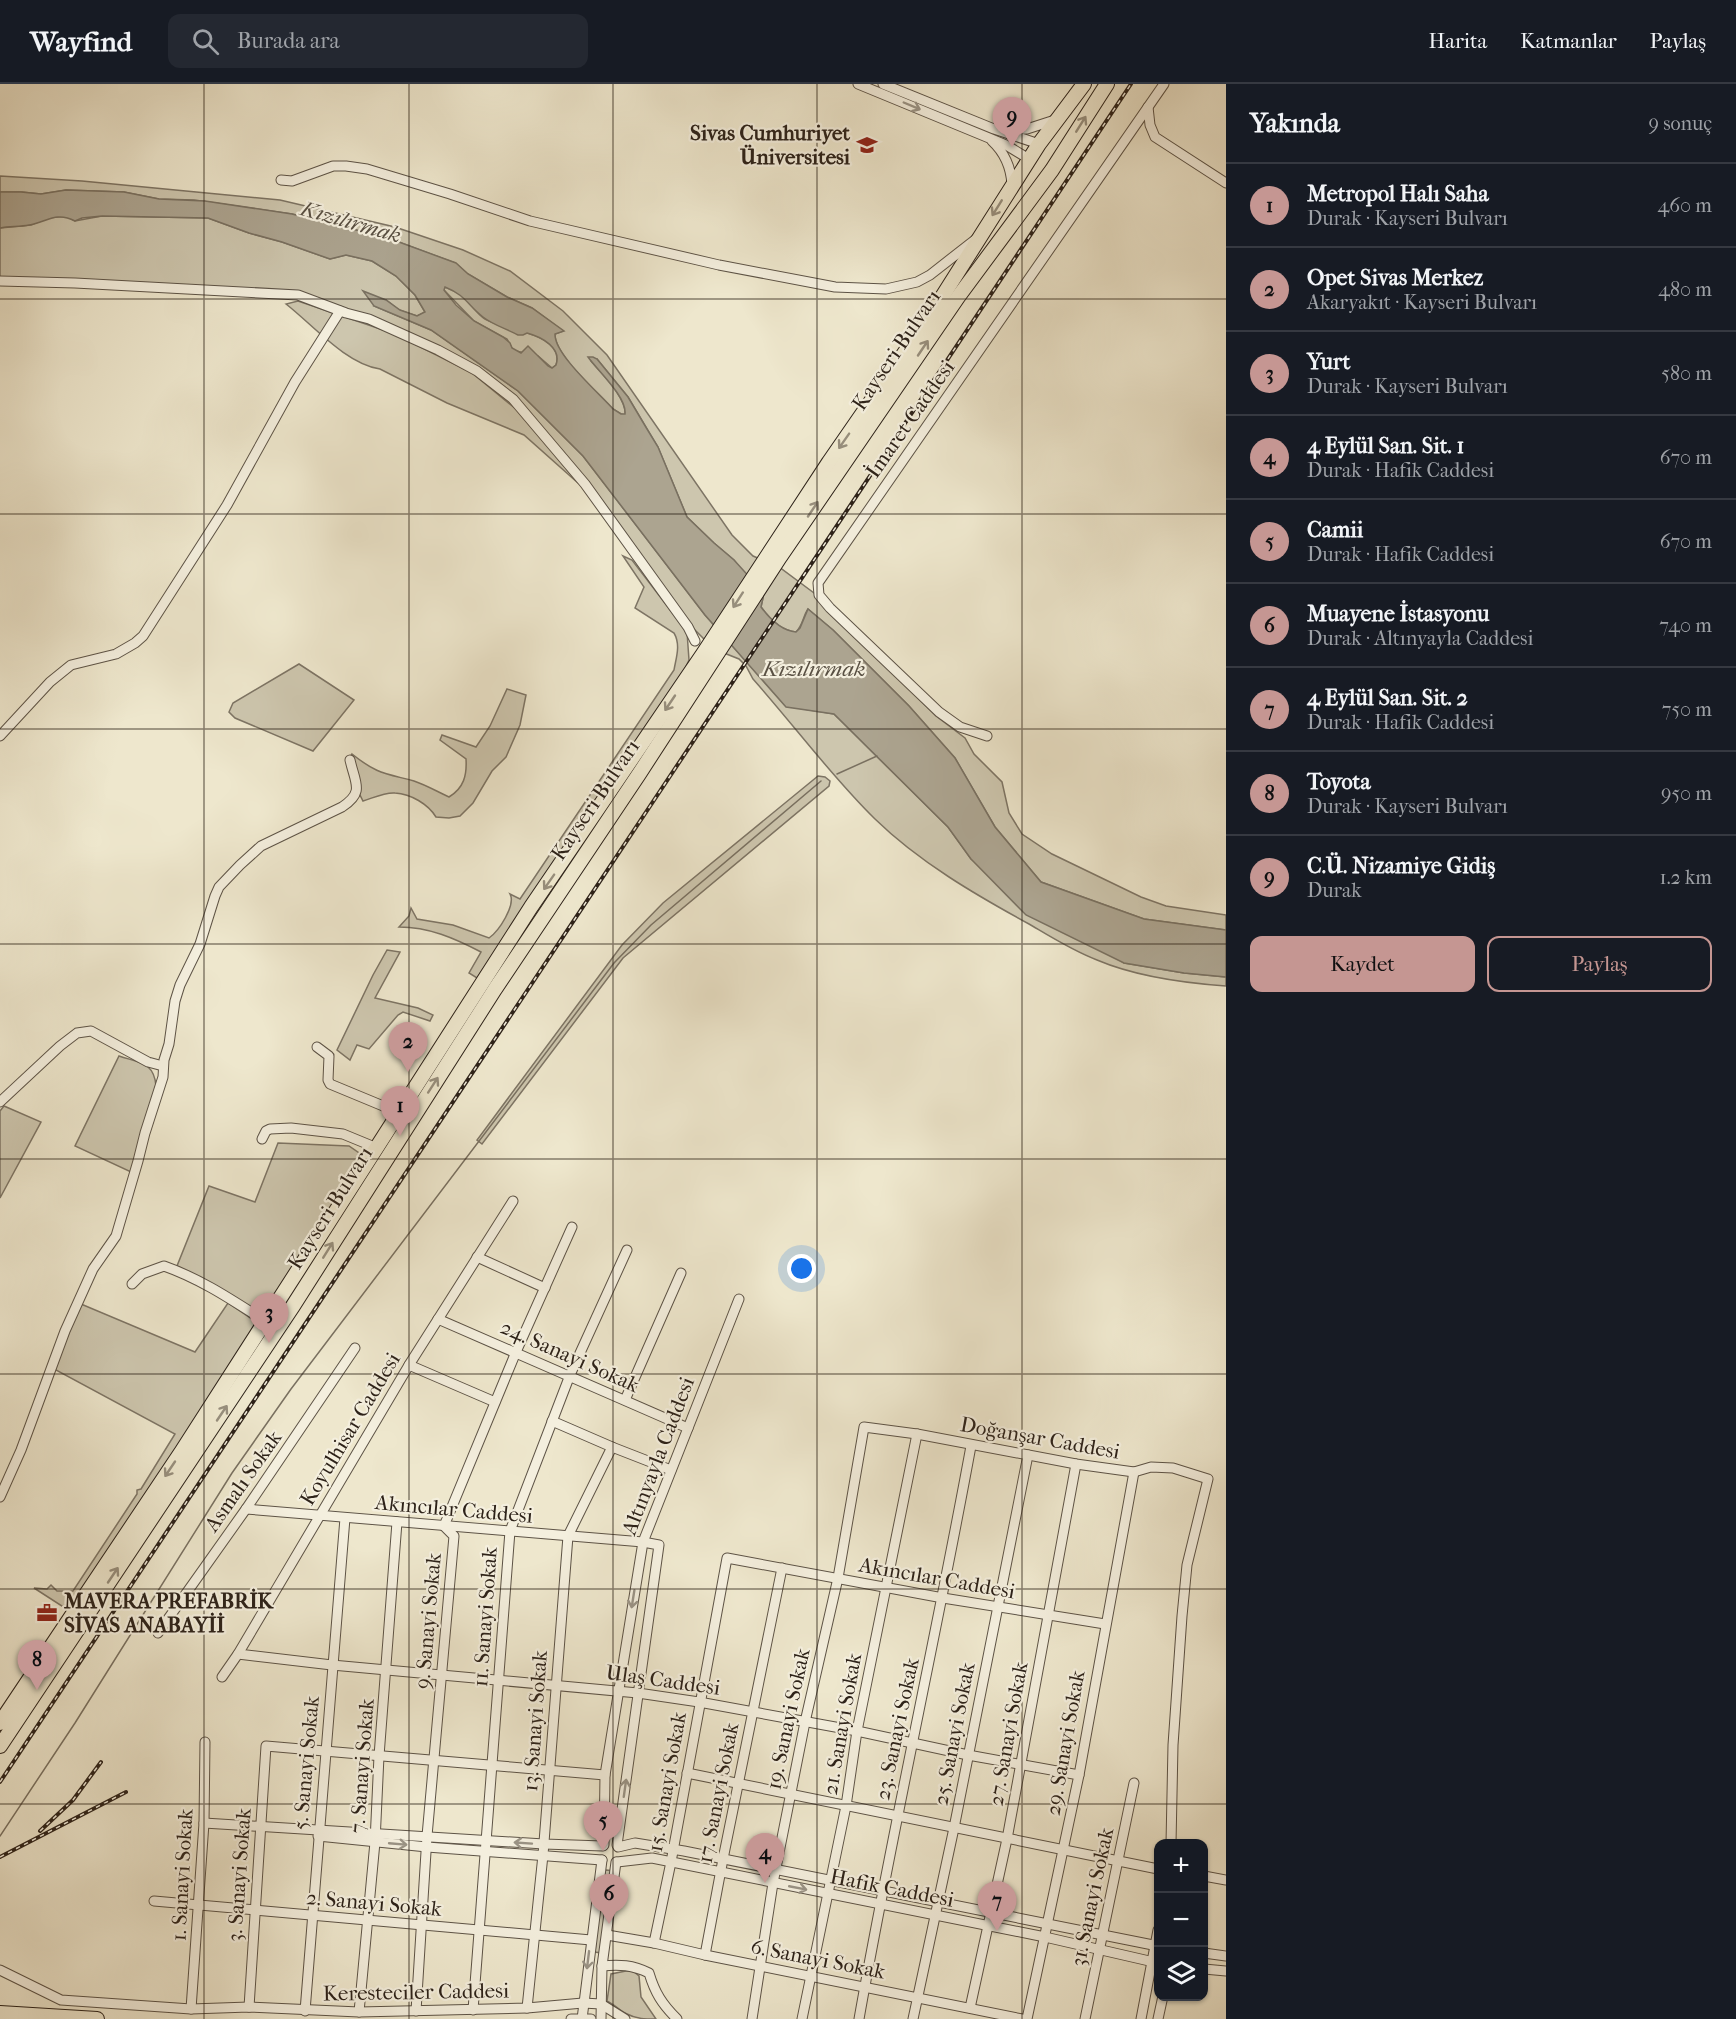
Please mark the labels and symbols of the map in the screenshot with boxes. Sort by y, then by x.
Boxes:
pin: 9 [992,98,1032,147]
one-way arrow [902,101,921,112]
one-way arrow [1076,116,1088,133]
place label: Sivas Cumhuriyet Üniversitesi [690,121,851,169]
school or university icon: Sivas Cumhuriyet Üniversitesi [855,133,879,157]
water label: Kızılırmak [296,195,404,249]
one-way arrow [991,199,1004,216]
street label: Kayseri Bulvarı [847,285,945,415]
one-way arrow [917,341,929,357]
street label: İmaret Caddesi [861,356,959,482]
one-way arrow [838,432,850,448]
one-way arrow [807,502,819,518]
one-way arrow [732,591,744,608]
water label: Kızılırmak [761,656,865,682]
one-way arrow [664,694,676,710]
street label: Kayseri Bulvarı [546,735,644,865]
one-way arrow [543,873,555,889]
pin: 2 [388,1022,428,1072]
one-way arrow [427,1077,439,1094]
pin: 1 [380,1086,420,1136]
street label: Kayseri Bulvarı [283,1142,377,1274]
one-way arrow [322,1241,335,1258]
your location [787,1254,816,1283]
pin: 3 [250,1294,288,1343]
street label: 24. Sanayi Sokak [497,1315,643,1397]
street label: Koyulhisar Caddesi [295,1348,405,1510]
street label: Altınyayla Caddesi [617,1374,699,1539]
one-way arrow [216,1405,228,1422]
street label: Doğanşar Caddesi [958,1412,1122,1464]
street label: Asmalı Sokak [199,1426,287,1537]
one-way arrow [164,1460,176,1477]
street label: Akıncılar Caddesi [373,1490,534,1528]
street label: 11. Sanayi Sokak [468,1546,502,1688]
street label: 9. Sanayi Sokak [410,1552,446,1690]
street label: Akıncılar Caddesi [856,1552,1017,1604]
one-way arrow [107,1567,119,1584]
place label: MAVERA PREFABRİK SİVAS ANABAYİİ [63,1588,275,1637]
one-way arrow [628,1589,639,1609]
office icon: MAVERA PREFABRİK SİVAS ANABAYİİ [35,1601,59,1625]
pin: 8 [18,1640,57,1690]
street label: 19. Sanayi Sokak [761,1646,815,1792]
street label: 13. Sanayi Sokak [518,1650,552,1792]
street label: 21. Sanayi Sokak [818,1651,866,1797]
street label: 23. Sanayi Sokak [870,1656,924,1802]
street label: Ulaş Caddesi [604,1660,722,1700]
street label: 25. Sanayi Sokak [928,1660,980,1807]
street label: 27. Sanayi Sokak [984,1660,1033,1808]
street label: 29. Sanayi Sokak [1040,1668,1090,1817]
street label: 5. Sanayi Sokak [288,1695,324,1831]
street label: 7. Sanayi Sokak [345,1698,379,1834]
street label: 15. Sanayi Sokak [643,1710,691,1854]
street label: 17. Sanayi Sokak [693,1721,743,1865]
one-way arrow [619,1778,630,1798]
pin: 5 [584,1802,622,1851]
street label: 3. Sanayi Sokak [222,1807,256,1943]
street label: 1. Sanayi Sokak [167,1808,197,1942]
street label: 31. Sanayi Sokak [1066,1825,1118,1969]
pin: 4 [746,1834,784,1883]
one-way arrow [514,1837,534,1848]
one-way arrow [387,1839,407,1850]
street label: Hafik Caddesi [828,1864,956,1912]
pin: 6 [590,1874,628,1924]
pin: 7 [978,1882,1016,1931]
one-way arrow [788,1883,807,1894]
street label: 2. Sanayi Sokak [305,1885,443,1921]
street label: 6. Sanayi Sokak [749,1934,887,1984]
one-way arrow [582,1949,593,1969]
street label: Keresteciler Caddesi [323,1978,509,2006]

